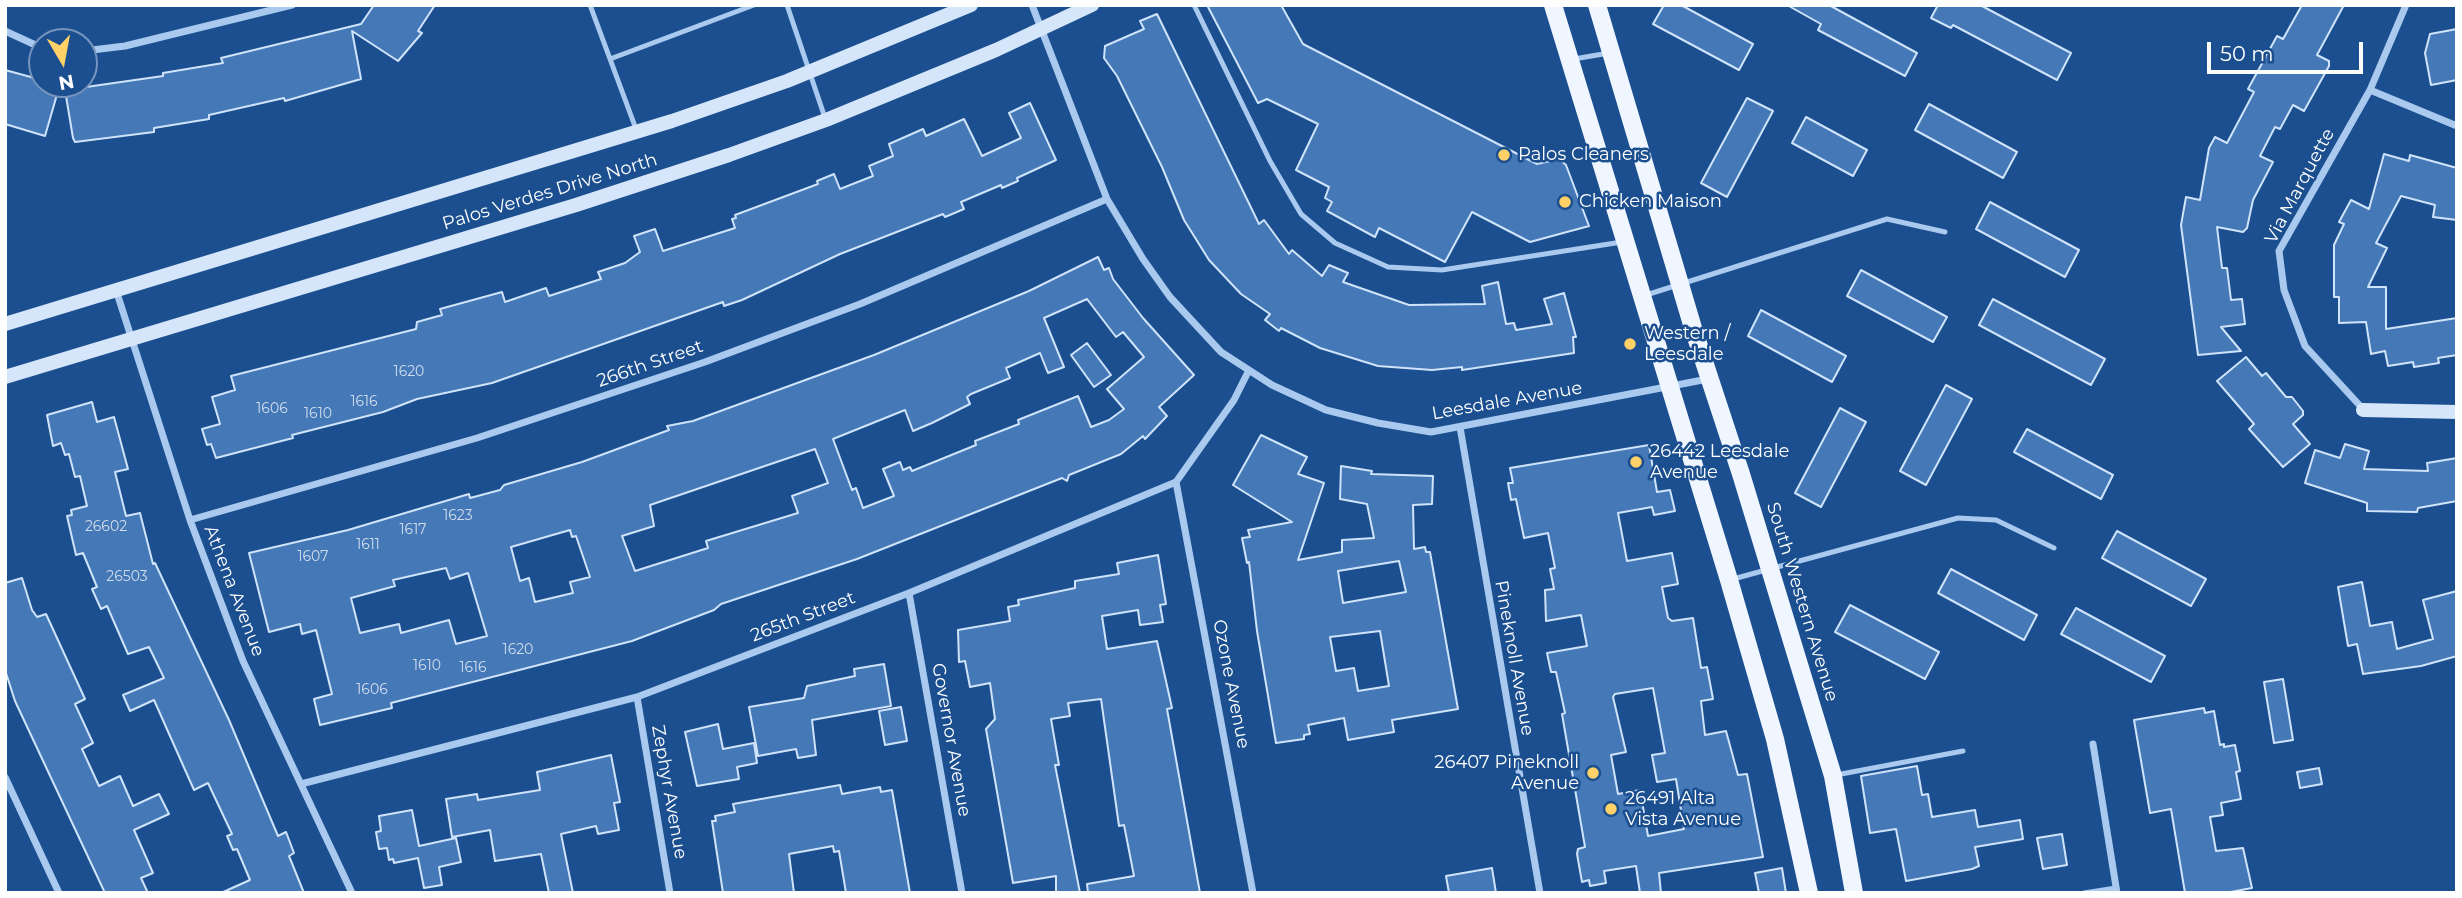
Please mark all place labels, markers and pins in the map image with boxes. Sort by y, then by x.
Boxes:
place label: Palos Cleaners [1518,144,1649,166]
marker: Palos Cleaners [1496,147,1512,163]
place label: Chicken Maison [1579,191,1722,213]
marker: Chicken Maison [1557,194,1573,210]
place label: Western / Leesdale [1644,323,1730,366]
marker: Western / Leesdale [1622,336,1638,352]
place label: 26442 Leesdale Avenue [1650,441,1789,484]
marker: 26442 Leesdale Avenue [1628,454,1644,470]
place label: 26407 Pineknoll Avenue [1434,752,1579,794]
marker: 26407 Pineknoll Avenue [1585,765,1601,781]
place label: 26491 Alta Vista Avenue [1625,788,1741,830]
marker: 26491 Alta Vista Avenue [1603,801,1619,817]

